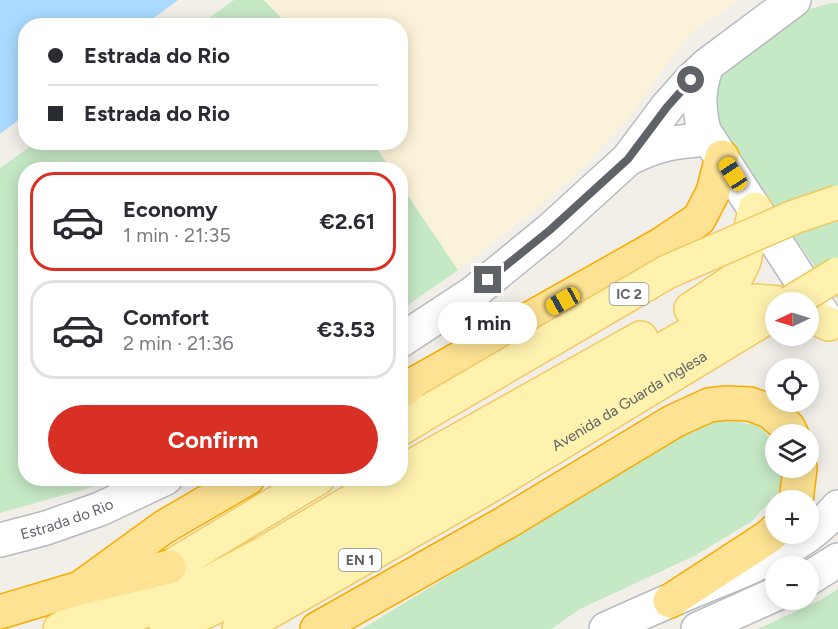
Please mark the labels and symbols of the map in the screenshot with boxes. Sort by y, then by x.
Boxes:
route start [677,66,704,93]
car [716,154,750,194]
route end [474,266,501,293]
road number: IC 2 [610,283,648,305]
car [543,284,583,318]
north arrow [765,292,819,346]
callout: 1 min [438,301,538,343]
street label: Avenida da Guarda Inglesa [548,347,710,455]
street label: Estrada do Rio [18,495,117,543]
road number: EN 1 [339,549,381,571]

